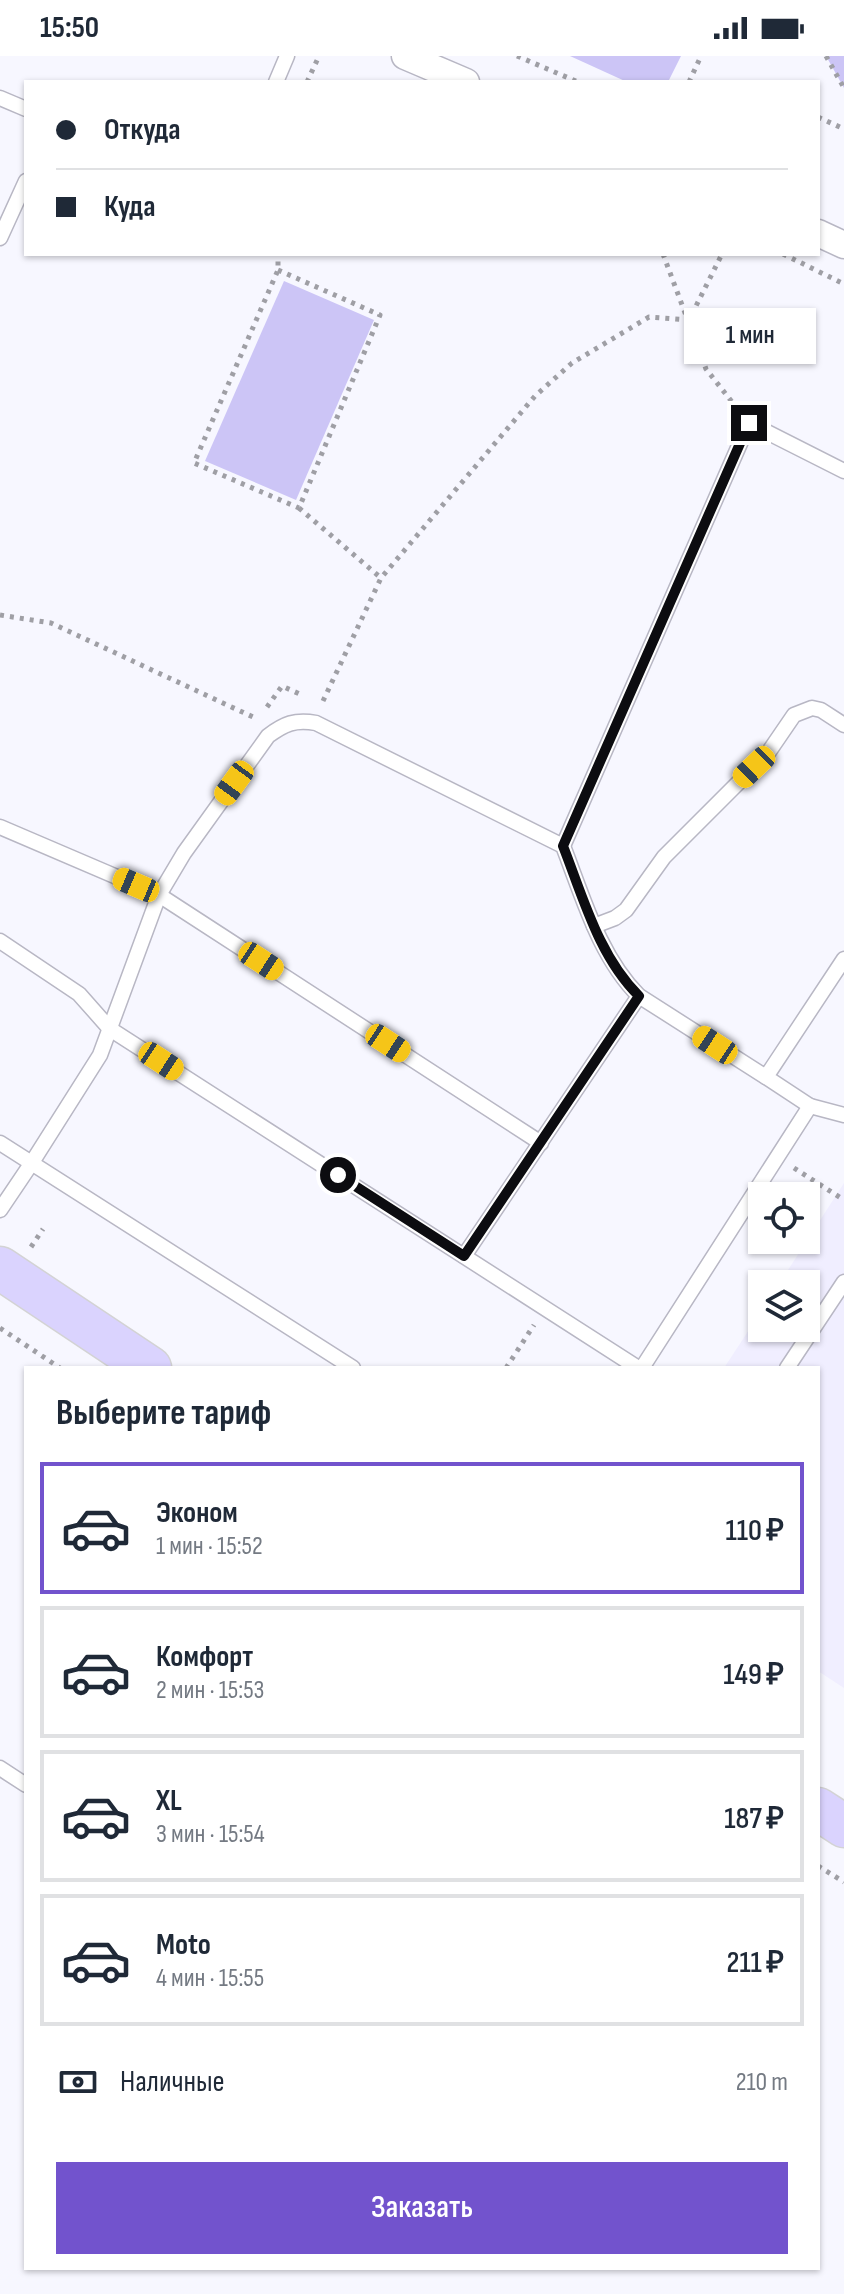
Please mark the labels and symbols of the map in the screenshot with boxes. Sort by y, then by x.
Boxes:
callout: 1 мин [683,307,815,363]
route end [731,405,767,441]
car [728,742,780,792]
car [210,757,258,809]
car [109,865,163,905]
car [234,938,288,984]
car [361,1020,415,1066]
car [688,1022,742,1068]
car [134,1038,188,1084]
route start [320,1157,356,1193]

